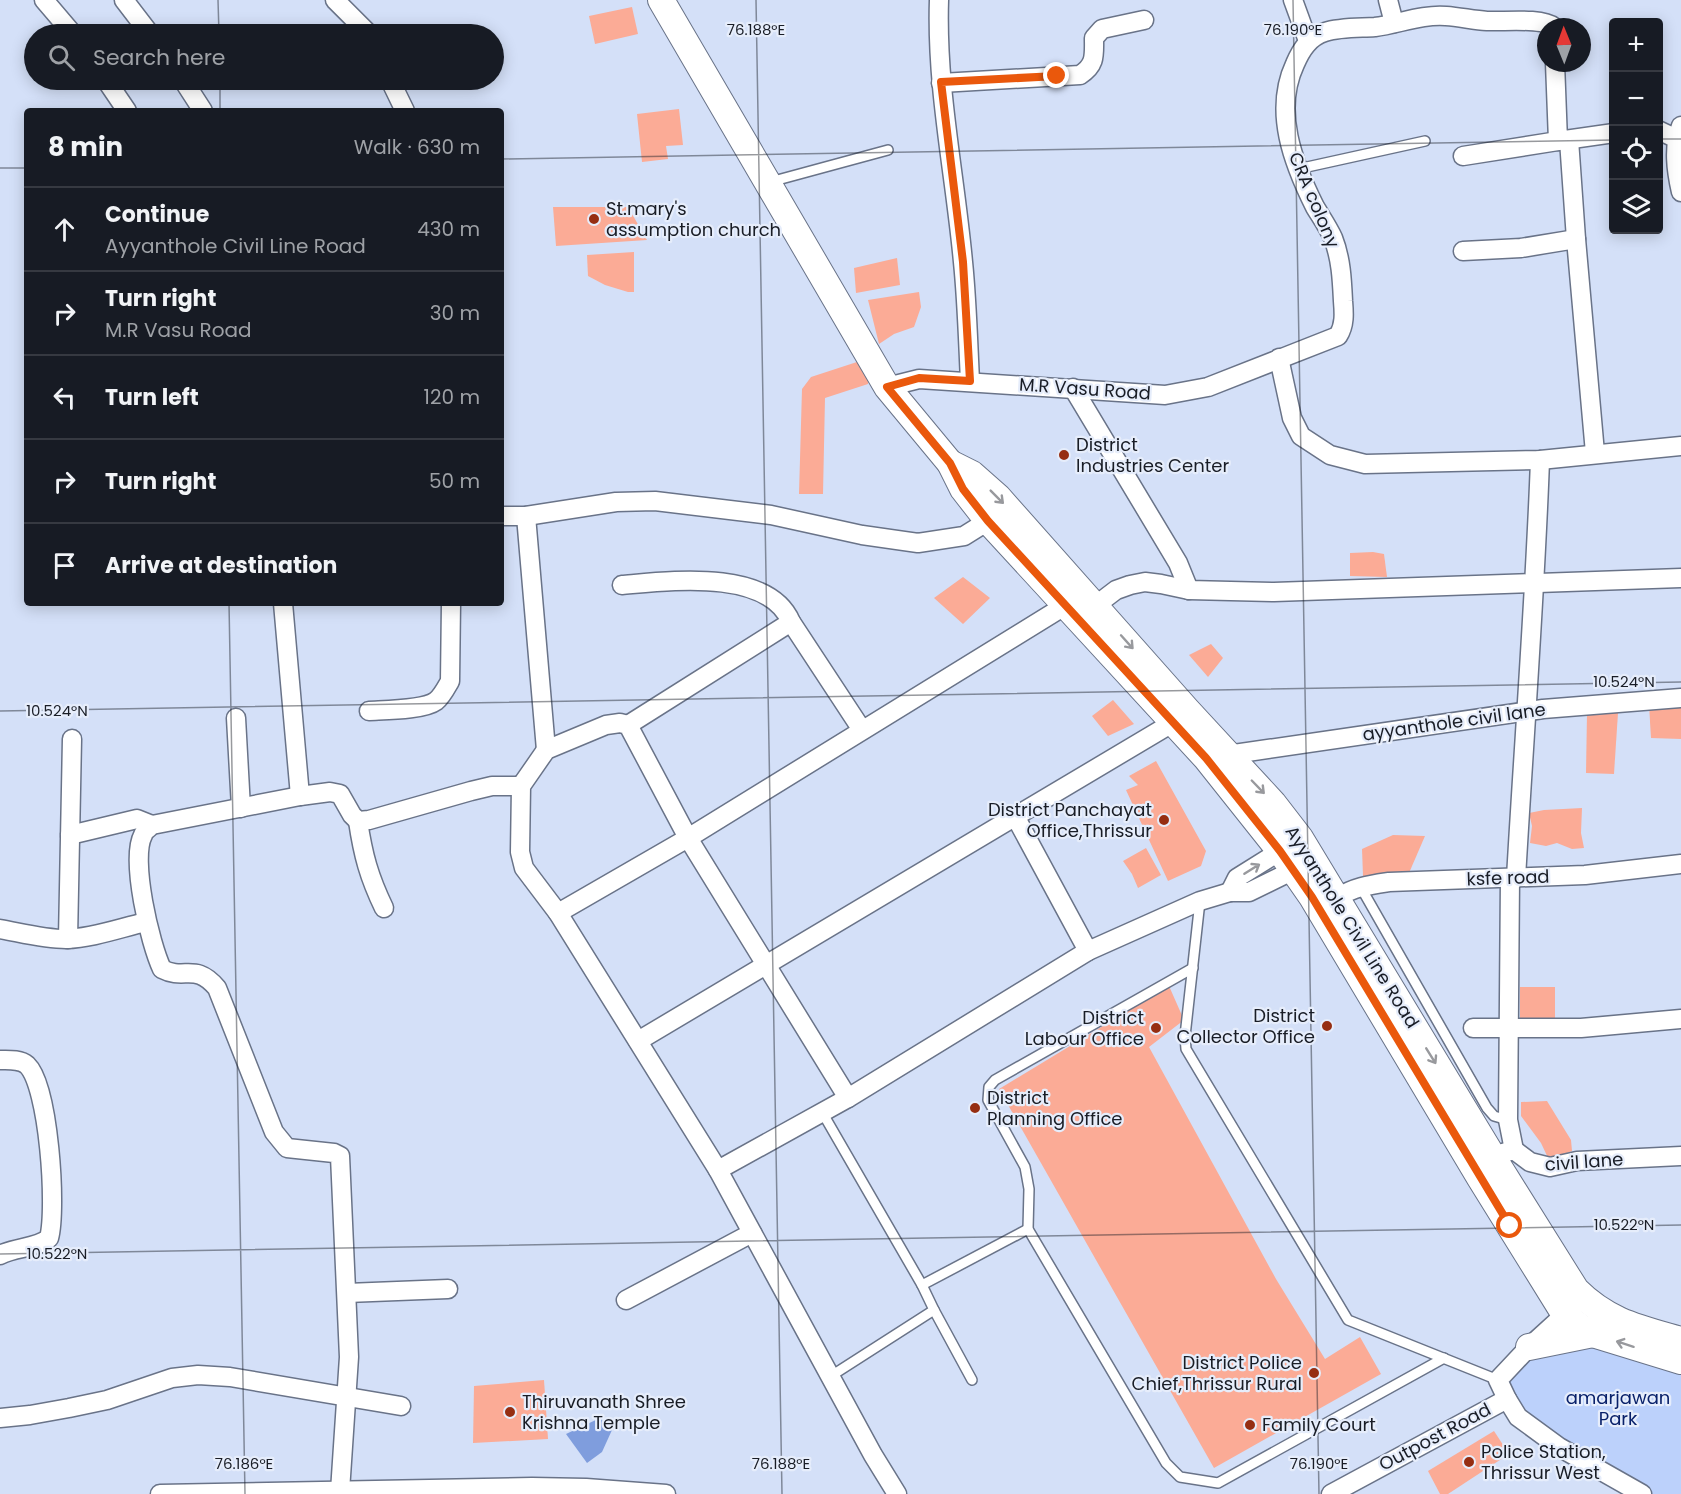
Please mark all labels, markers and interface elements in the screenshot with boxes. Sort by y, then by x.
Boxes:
north arrow [1537,18,1591,72]
map controls [1609,18,1663,234]
button: + [1609,18,1663,72]
text: 76.188°E [727,19,785,40]
text: 76.190°E [1264,19,1322,40]
search box [24,24,504,90]
icon: search [45,41,78,74]
text: Search here [93,42,226,73]
route end [1043,62,1069,88]
button: − [1609,72,1663,126]
button: locate [1609,126,1663,180]
text: 8 min [48,129,123,165]
text: Walk · 630 m [354,133,480,161]
street label: CRA colony [1283,148,1346,252]
button: layers [1609,180,1663,234]
place label: St.mary's assumption church [606,196,781,242]
text: Continue [105,199,209,230]
marker: St.mary's assumption church [587,212,601,226]
icon: ahead [48,213,81,246]
text: 430 m [417,215,480,243]
text: Ayyanthole Civil Line Road [105,232,366,260]
text: Turn right [105,283,216,314]
icon: right [48,297,81,330]
text: 30 m [430,299,480,327]
text: M.R Vasu Road [105,316,252,344]
street label: M.R Vasu Road [1018,371,1152,406]
icon: left [48,381,81,414]
text: Turn left [105,382,199,413]
text: 120 m [424,383,480,411]
place label: District Industries Center [1076,432,1229,478]
marker: District Industries Center [1057,448,1071,462]
icon: right [48,465,81,498]
text: Turn right [105,466,216,497]
text: 50 m [429,467,480,495]
one-way arrow [989,490,1004,505]
icon: arrive [48,549,81,582]
text: Arrive at destination [105,550,337,581]
one-way arrow [1120,635,1134,650]
text: 10.524°N [1593,671,1655,692]
street label: ayyanthole civil lane [1361,696,1547,747]
text: 10.524°N [26,700,88,721]
one-way arrow [1251,779,1265,794]
place label: District Panchayat Office,Thrissur [988,797,1152,843]
marker: District Panchayat Office,Thrissur [1157,813,1171,827]
street label: Ayyanthole Civil Line Road [1280,821,1425,1033]
one-way arrow [1243,862,1260,874]
street label: ksfe road [1466,864,1550,891]
place label: District Collector Office [1177,1003,1315,1049]
place label: District Labour Office [1025,1005,1144,1051]
marker: District Collector Office [1320,1019,1334,1033]
marker: District Labour Office [1149,1021,1163,1035]
one-way arrow [1426,1047,1438,1064]
place label: District Planning Office [987,1085,1123,1131]
marker: District Planning Office [968,1101,982,1115]
street label: civil lane [1544,1146,1624,1177]
route start [1496,1212,1522,1238]
text: 10.522°N [1594,1214,1654,1235]
text: 10.522°N [27,1243,87,1264]
one-way arrow [1616,1338,1635,1349]
place label: District Police Chief,Thrissur Rural [1132,1350,1302,1396]
marker: District Police Chief,Thrissur Rural [1307,1366,1321,1380]
park label: amarjawan Park [1566,1385,1670,1431]
place label: Thiruvanath Shree Krishna Temple [522,1389,686,1435]
street label: Outpost Road [1374,1397,1495,1477]
marker: Thiruvanath Shree Krishna Temple [503,1405,517,1419]
place label: Family Court [1262,1412,1376,1437]
marker: Family Court [1243,1418,1257,1432]
place label: Police Station, Thrissur West [1481,1439,1606,1485]
text: 76.186°E [215,1453,273,1474]
text: 76.188°E [752,1453,810,1474]
text: 76.190°E [1290,1453,1348,1474]
marker: Police Station, Thrissur West [1462,1455,1476,1469]

